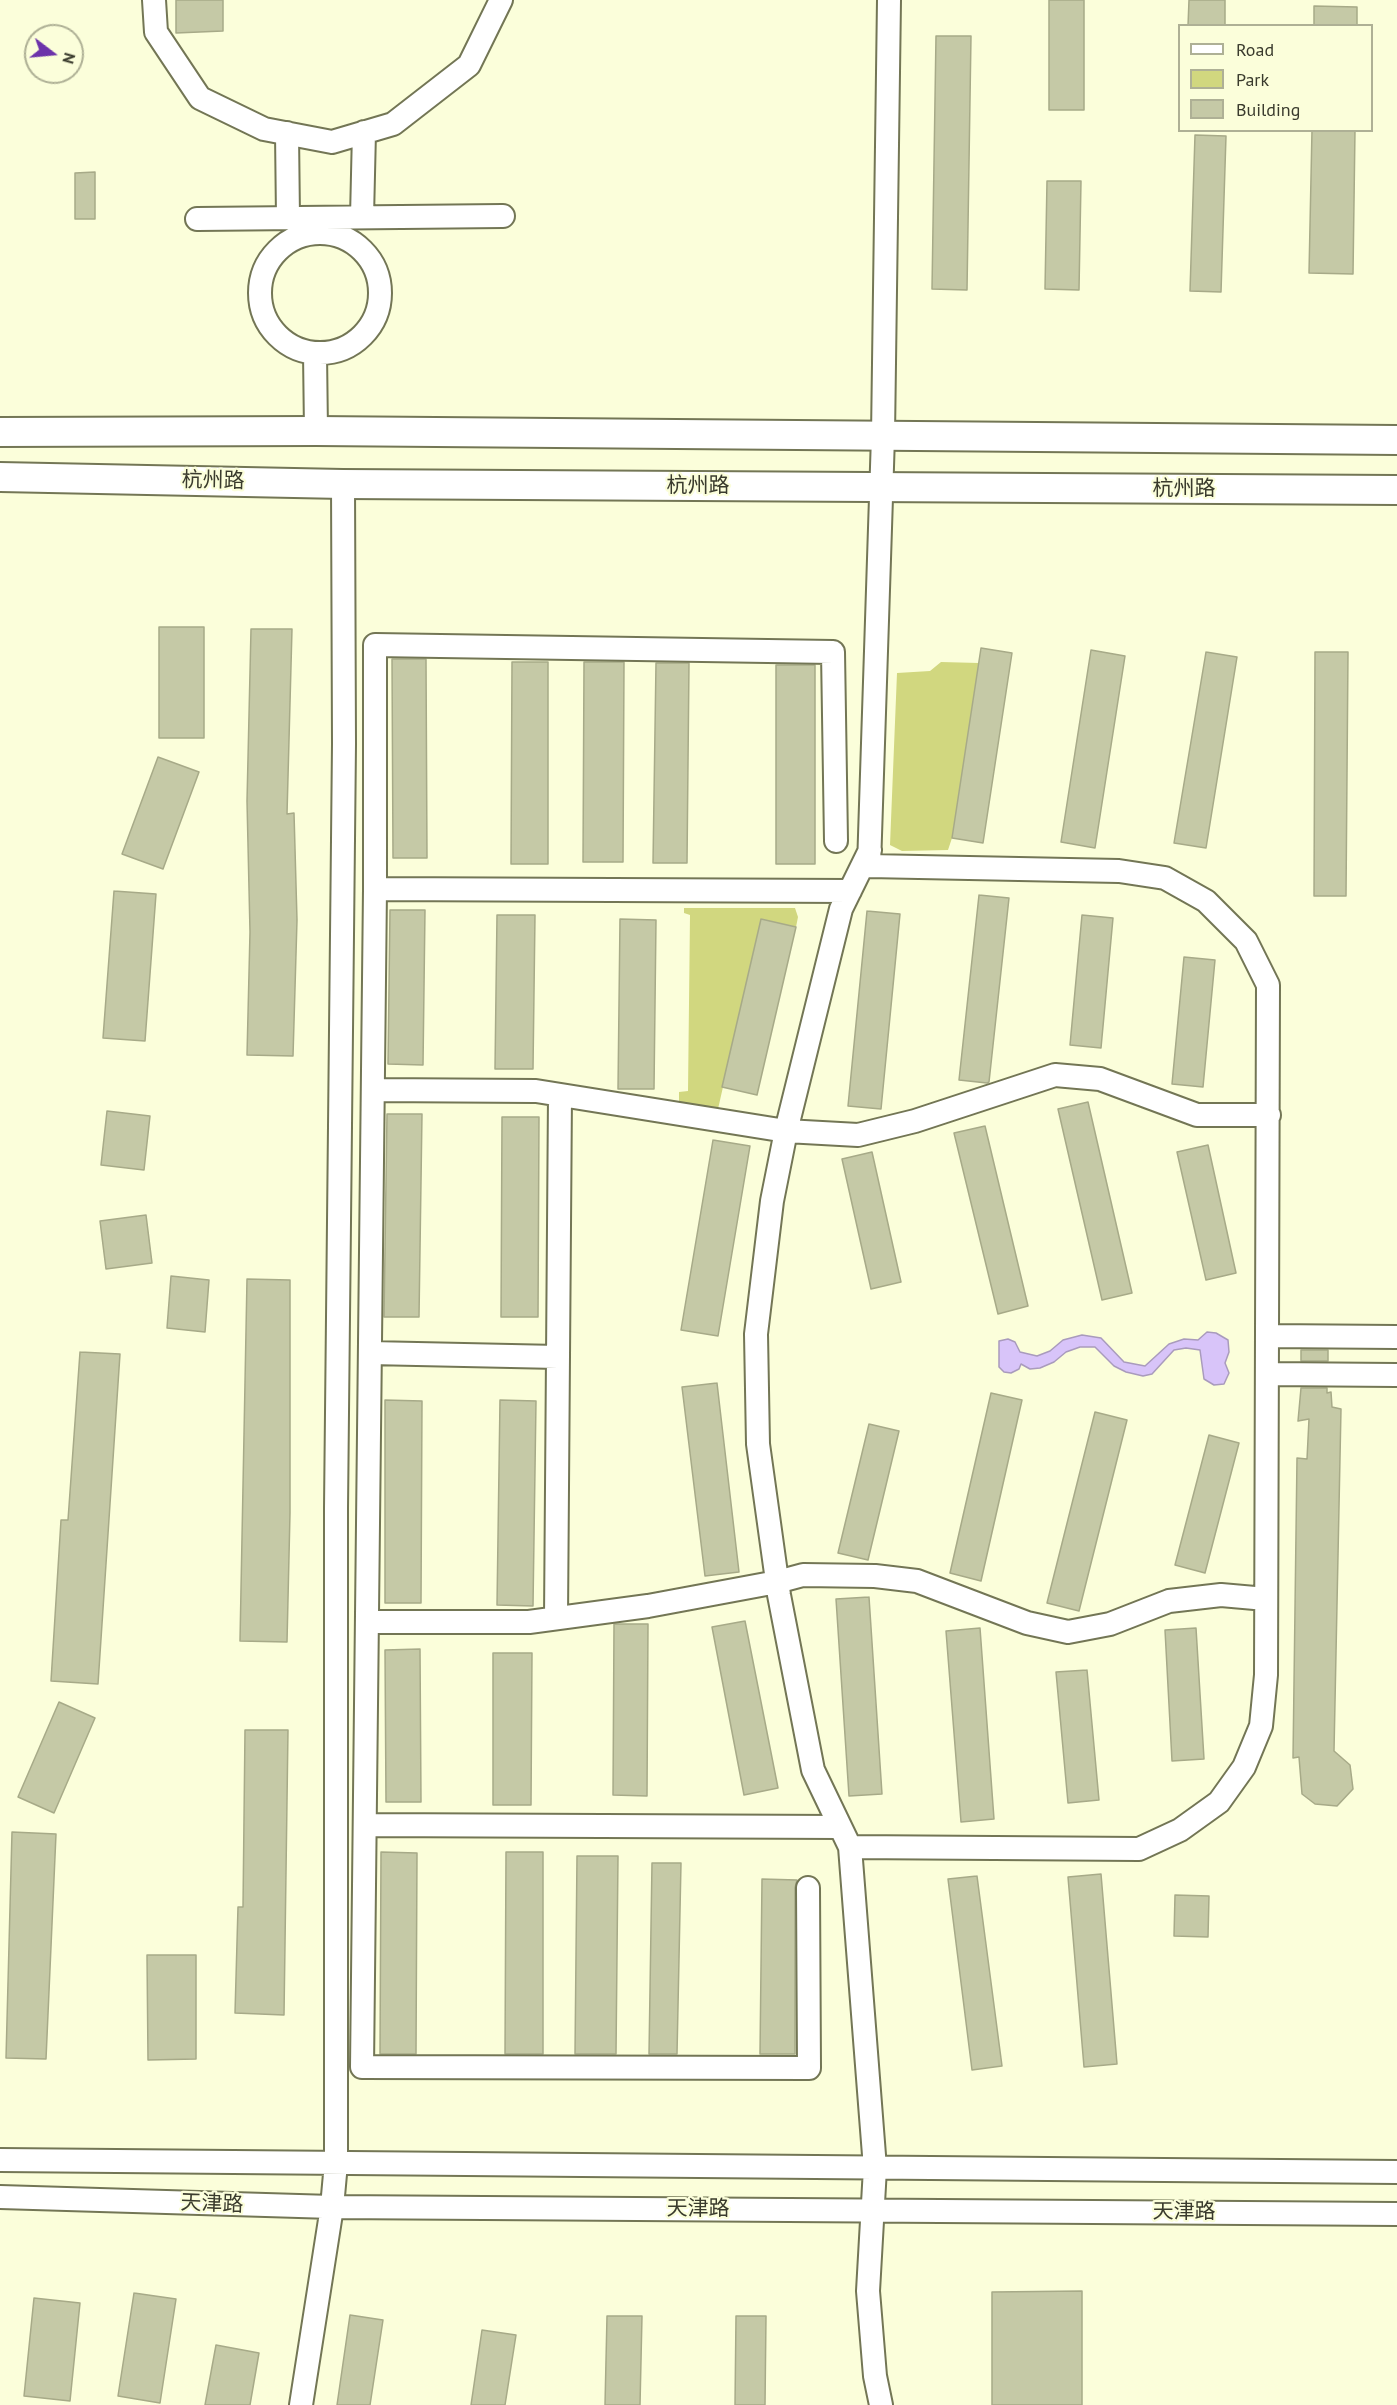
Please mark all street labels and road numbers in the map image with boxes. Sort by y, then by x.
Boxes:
street label: 杭州路 [181,468,245,494]
street label: 杭州路 [667,473,729,499]
street label: 杭州路 [1153,476,1215,502]
street label: 天津路 [180,2190,244,2218]
street label: 天津路 [667,2196,729,2222]
street label: 天津路 [1153,2199,1215,2225]

